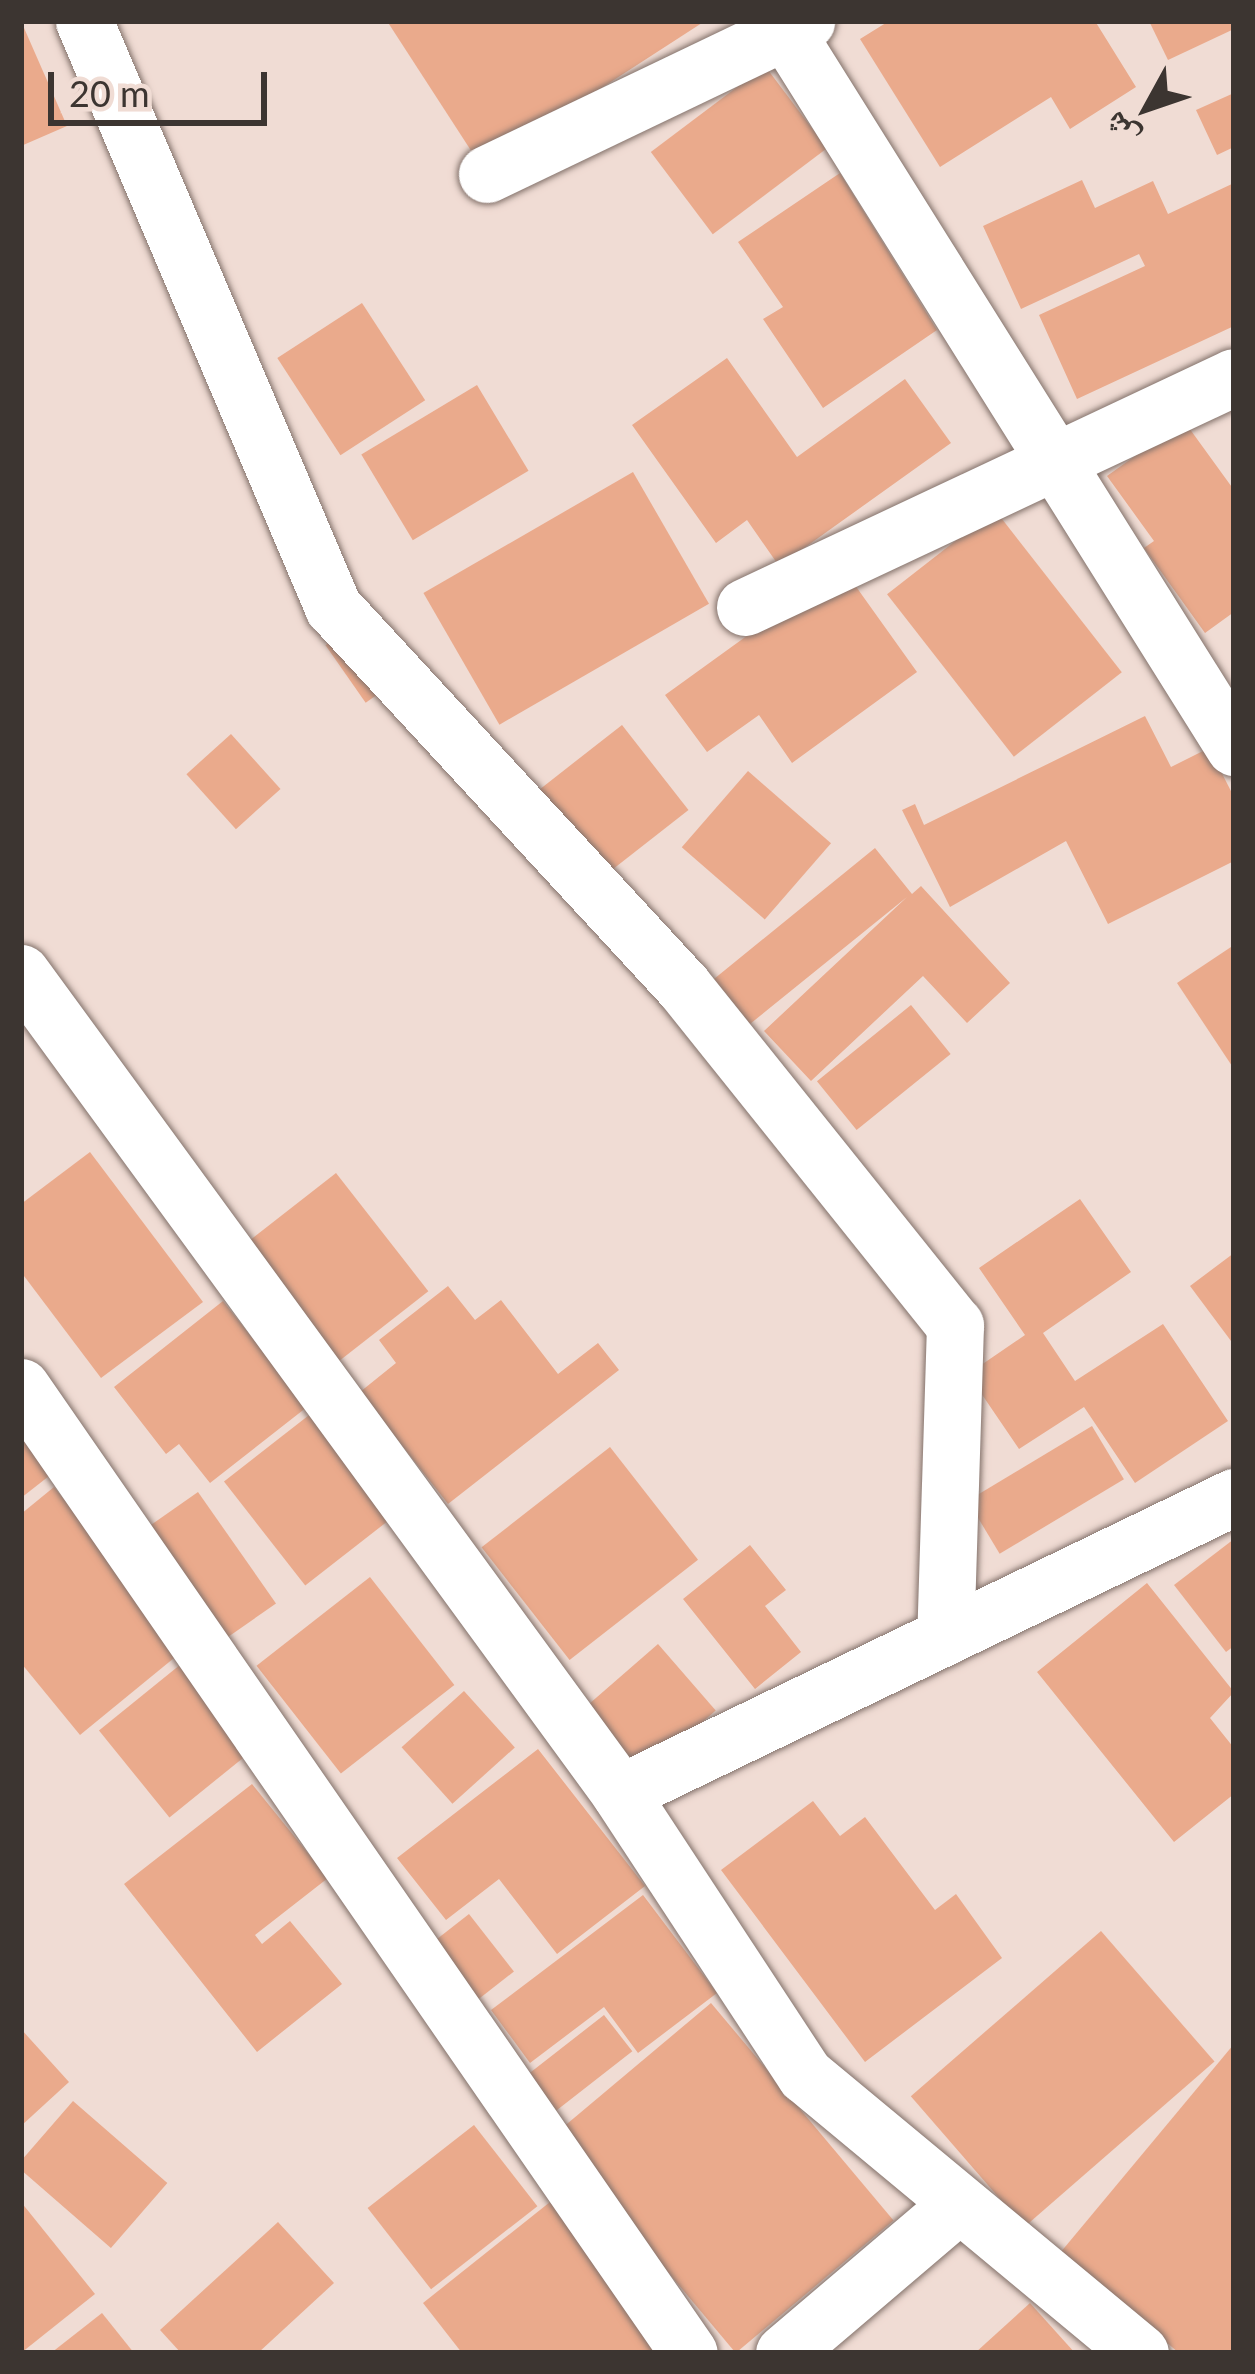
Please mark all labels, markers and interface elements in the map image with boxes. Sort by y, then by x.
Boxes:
scale bar [54,48,273,122]
north arrow [1087,48,1207,168]
text: 20 m [69,71,150,115]
text: ش [1093,105,1146,157]

